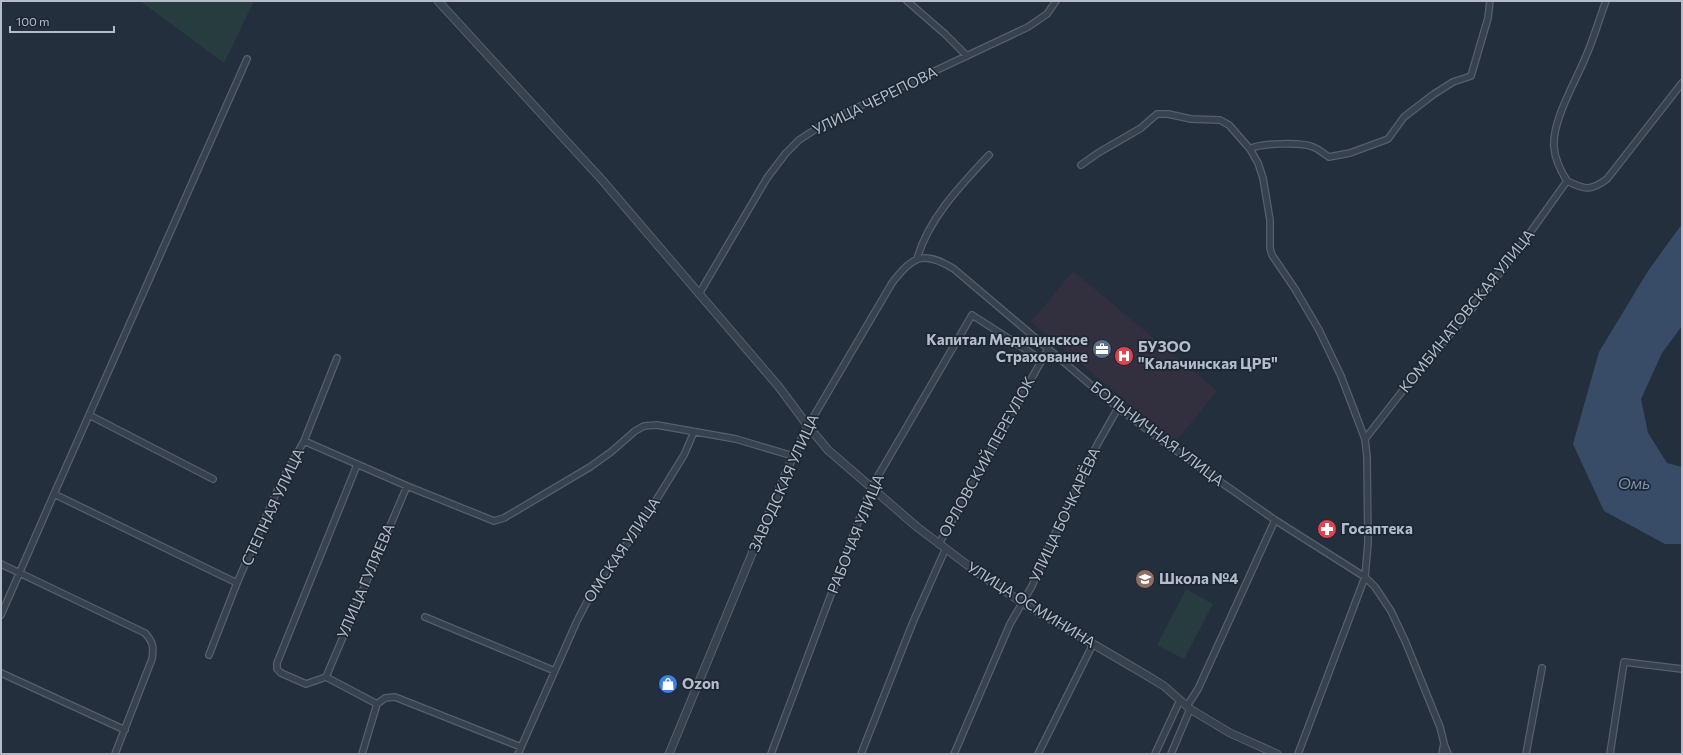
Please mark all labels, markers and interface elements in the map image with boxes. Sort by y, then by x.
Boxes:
scale bar [10,8,114,34]
text: 100 m [16,14,50,28]
street label: УЛИЦА ЧЕРЕПОВА [809,62,940,138]
street label: КОМБИНАТОВСКАЯ УЛИЦА [1395,225,1538,396]
place label: Капитал Медицинское Страхование [926,330,1088,365]
place label: БУЗОО "Калачинская ЦРБ" [1138,337,1278,372]
office icon: Капитал Медицинское Страхование [1091,338,1113,360]
hospital icon: БУЗОО "Калачинская ЦРБ" [1113,345,1135,367]
street label: ОРЛОВСКИЙ ПЕРЕУЛОК [934,373,1038,540]
street label: БОЛЬНИЧНАЯ УЛИЦА [1087,377,1228,489]
street label: ЗАВОДСКАЯ УЛИЦА [745,411,822,554]
street label: УЛИЦА БОЧКАРЁВА [1025,444,1103,585]
street label: СТЕПНАЯ УЛИЦА [237,445,307,568]
street label: РАБОЧАЯ УЛИЦА [823,471,887,596]
water label: Омь [1618,473,1650,492]
street label: ОМСКАЯ УЛИЦА [579,494,663,605]
pharmacy icon: Госаптека [1316,518,1338,540]
place label: Госаптека [1341,519,1413,537]
street label: УЛИЦА ГУЛЯЕВА [333,520,397,641]
street label: УЛИЦА ОСМИНИНА [964,557,1099,651]
school or university icon: Школа №4 [1134,568,1156,590]
place label: Школа №4 [1159,569,1239,587]
shop icon: Ozon [657,673,679,695]
place label: Ozon [682,674,720,692]

